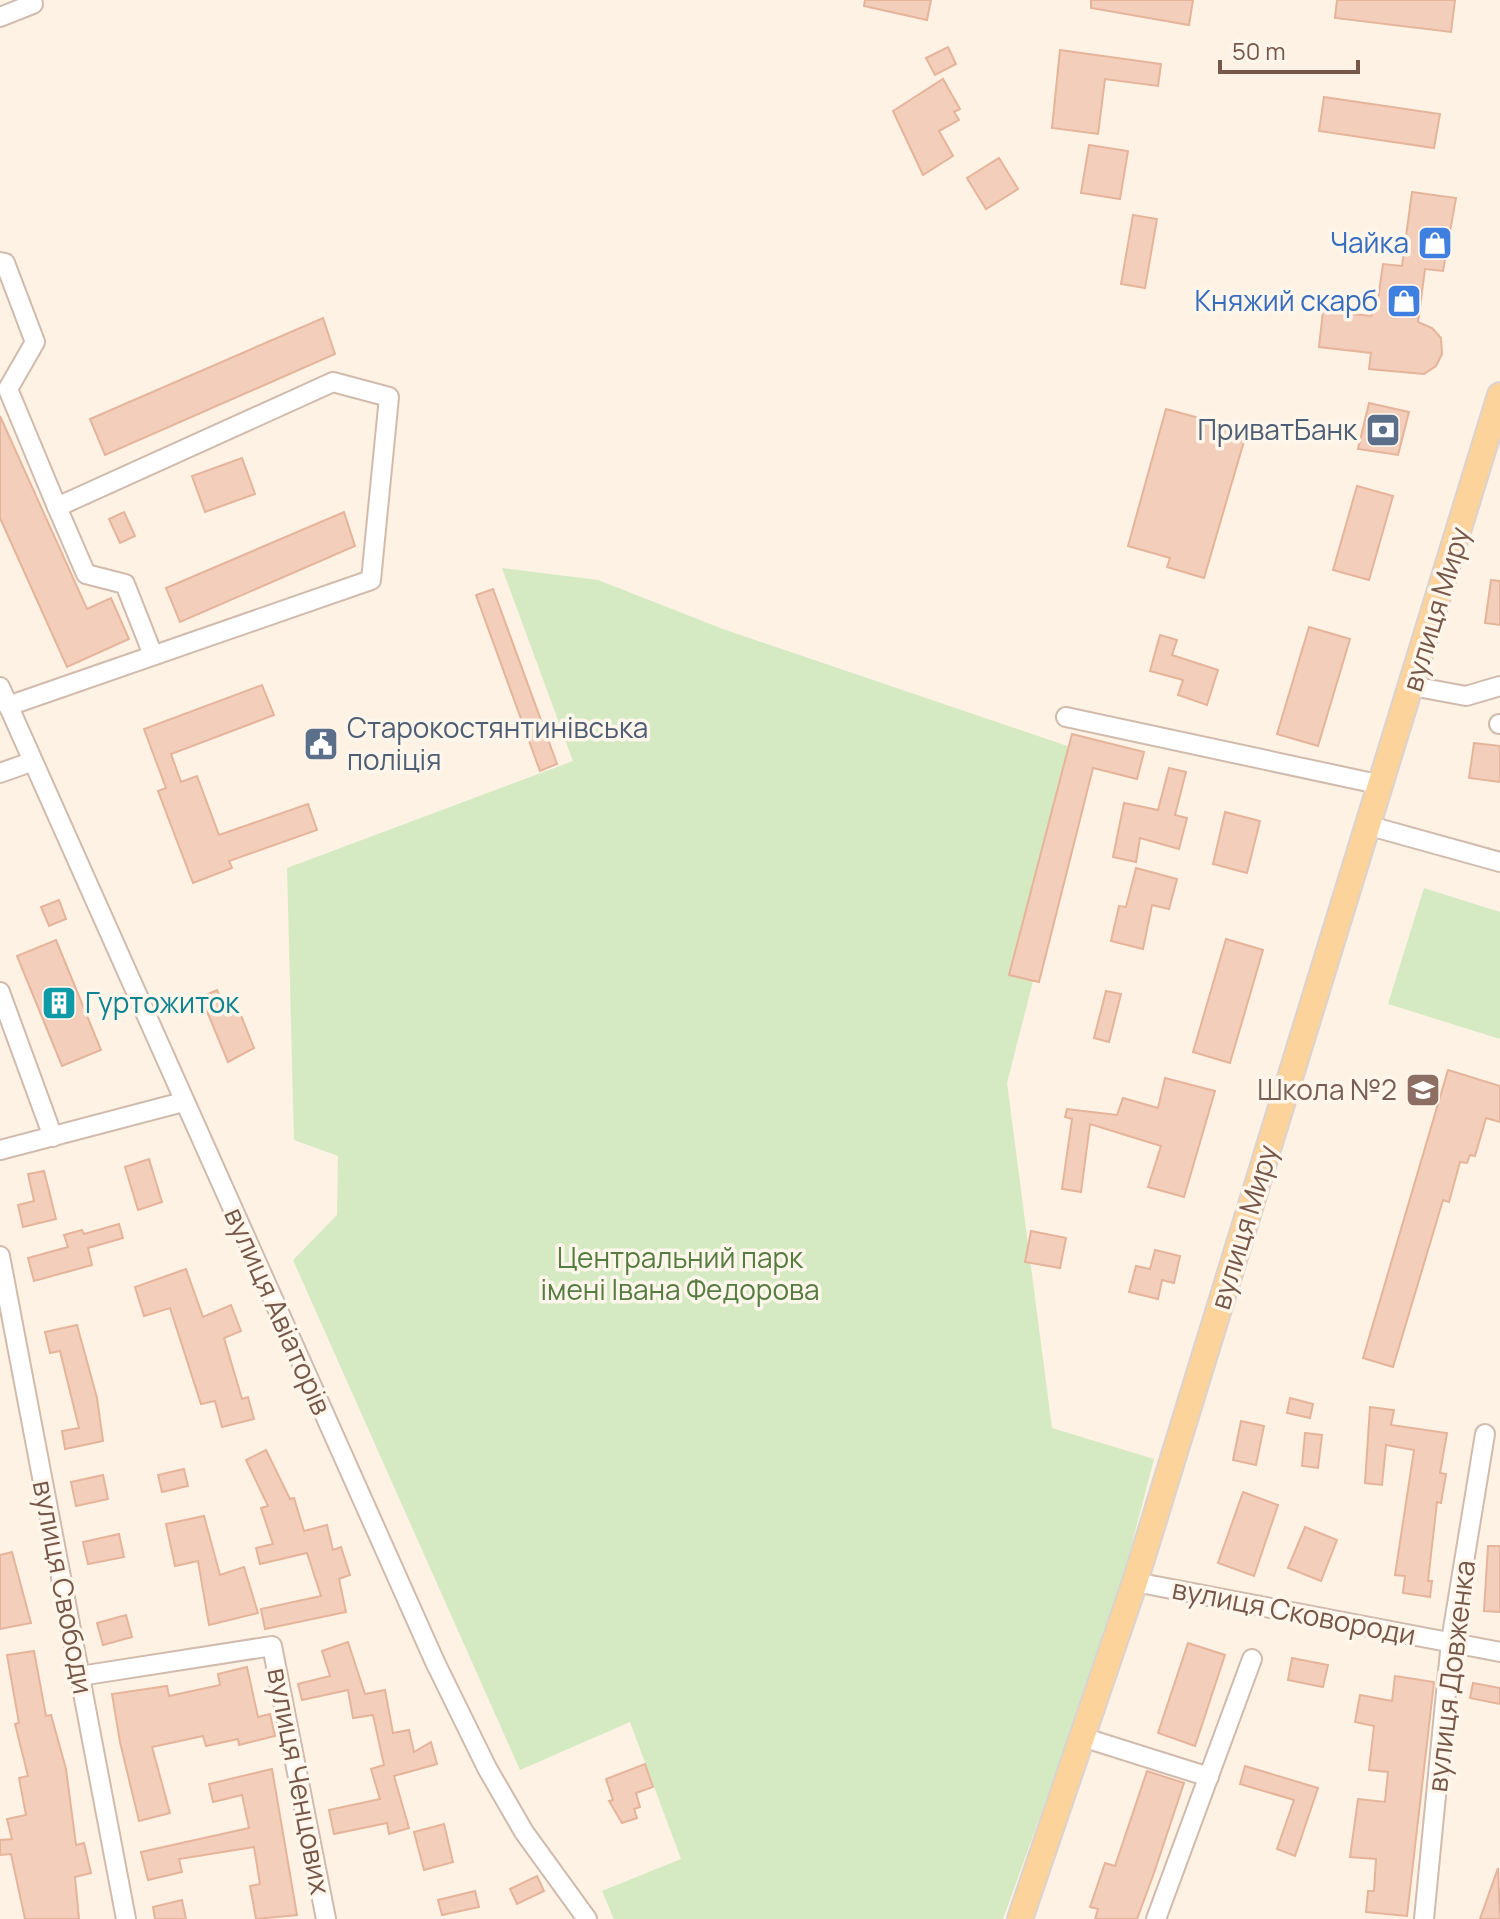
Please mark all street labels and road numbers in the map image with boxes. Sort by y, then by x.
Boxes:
street label: вулиця Миру [1392,522,1478,695]
street label: вулиця Миру [1200,1140,1286,1313]
street label: вулиця Авіаторів [216,1201,342,1420]
street label: вулиця Свободи [25,1477,103,1697]
street label: вулиця Довженка [1417,1558,1483,1794]
street label: вулиця Сковороди [1169,1569,1419,1653]
street label: вулиця Ченцових [259,1664,341,1898]

